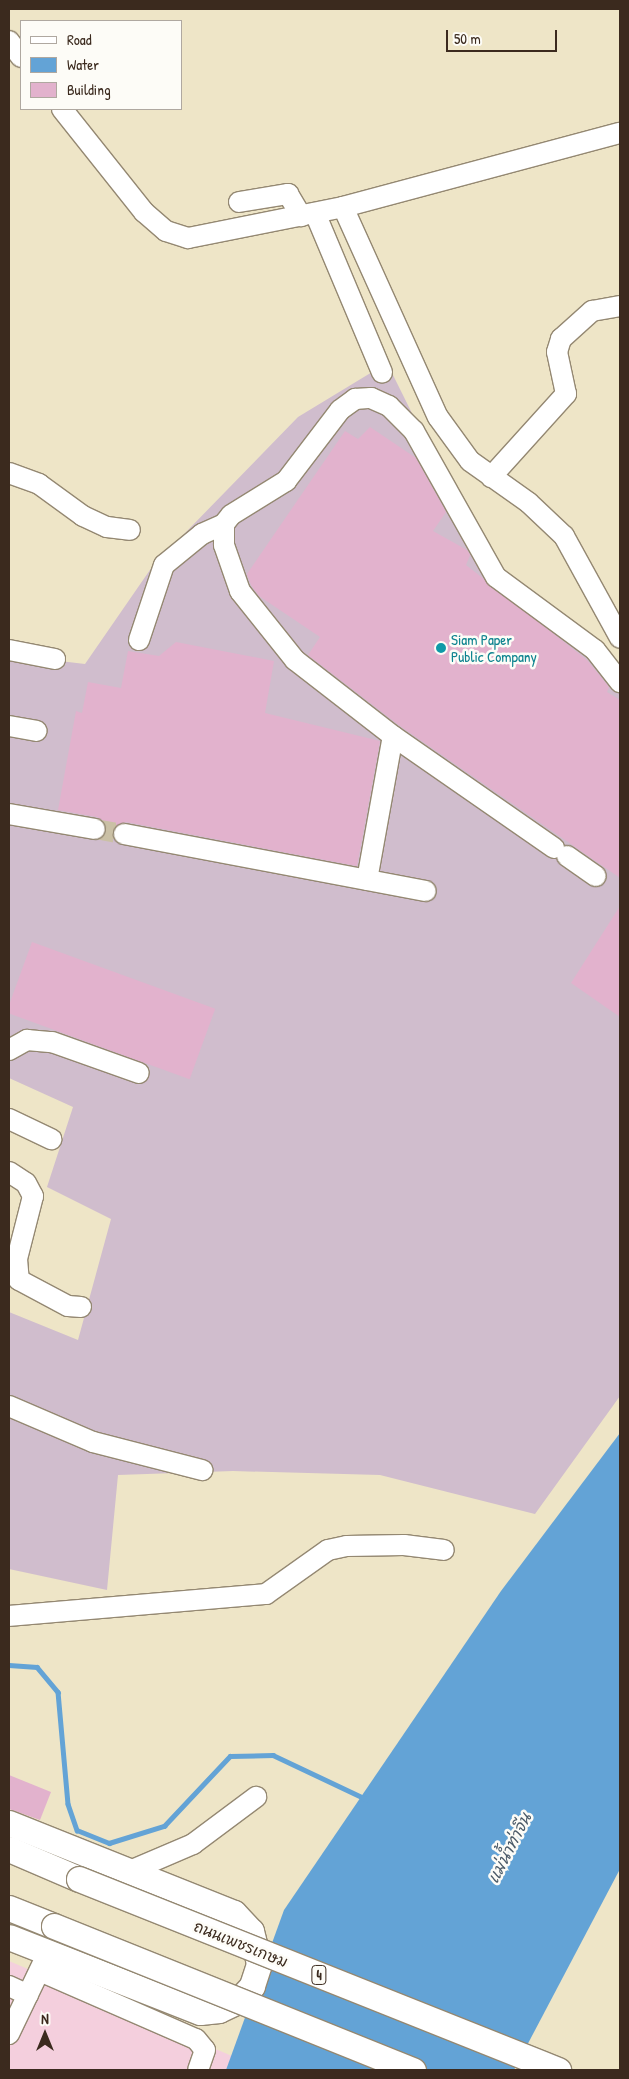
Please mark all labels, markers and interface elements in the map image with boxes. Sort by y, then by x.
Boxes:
legend [20,20,182,110]
scale bar [449,20,560,52]
text: 50 m [454,28,481,49]
text: Road [67,29,92,50]
text: Water [67,54,99,75]
text: Building [67,79,111,100]
place label: Siam Paper Public Company [451,630,537,665]
marker: Siam Paper Public Company [435,642,447,654]
water label: แม่น้ำท่าจีน [483,1810,535,1886]
street label: ถนนเพชรเกษม [191,1917,291,1971]
road number: 4 [310,1964,328,1986]
north arrow [20,2009,70,2059]
text: N [41,2009,49,2028]

